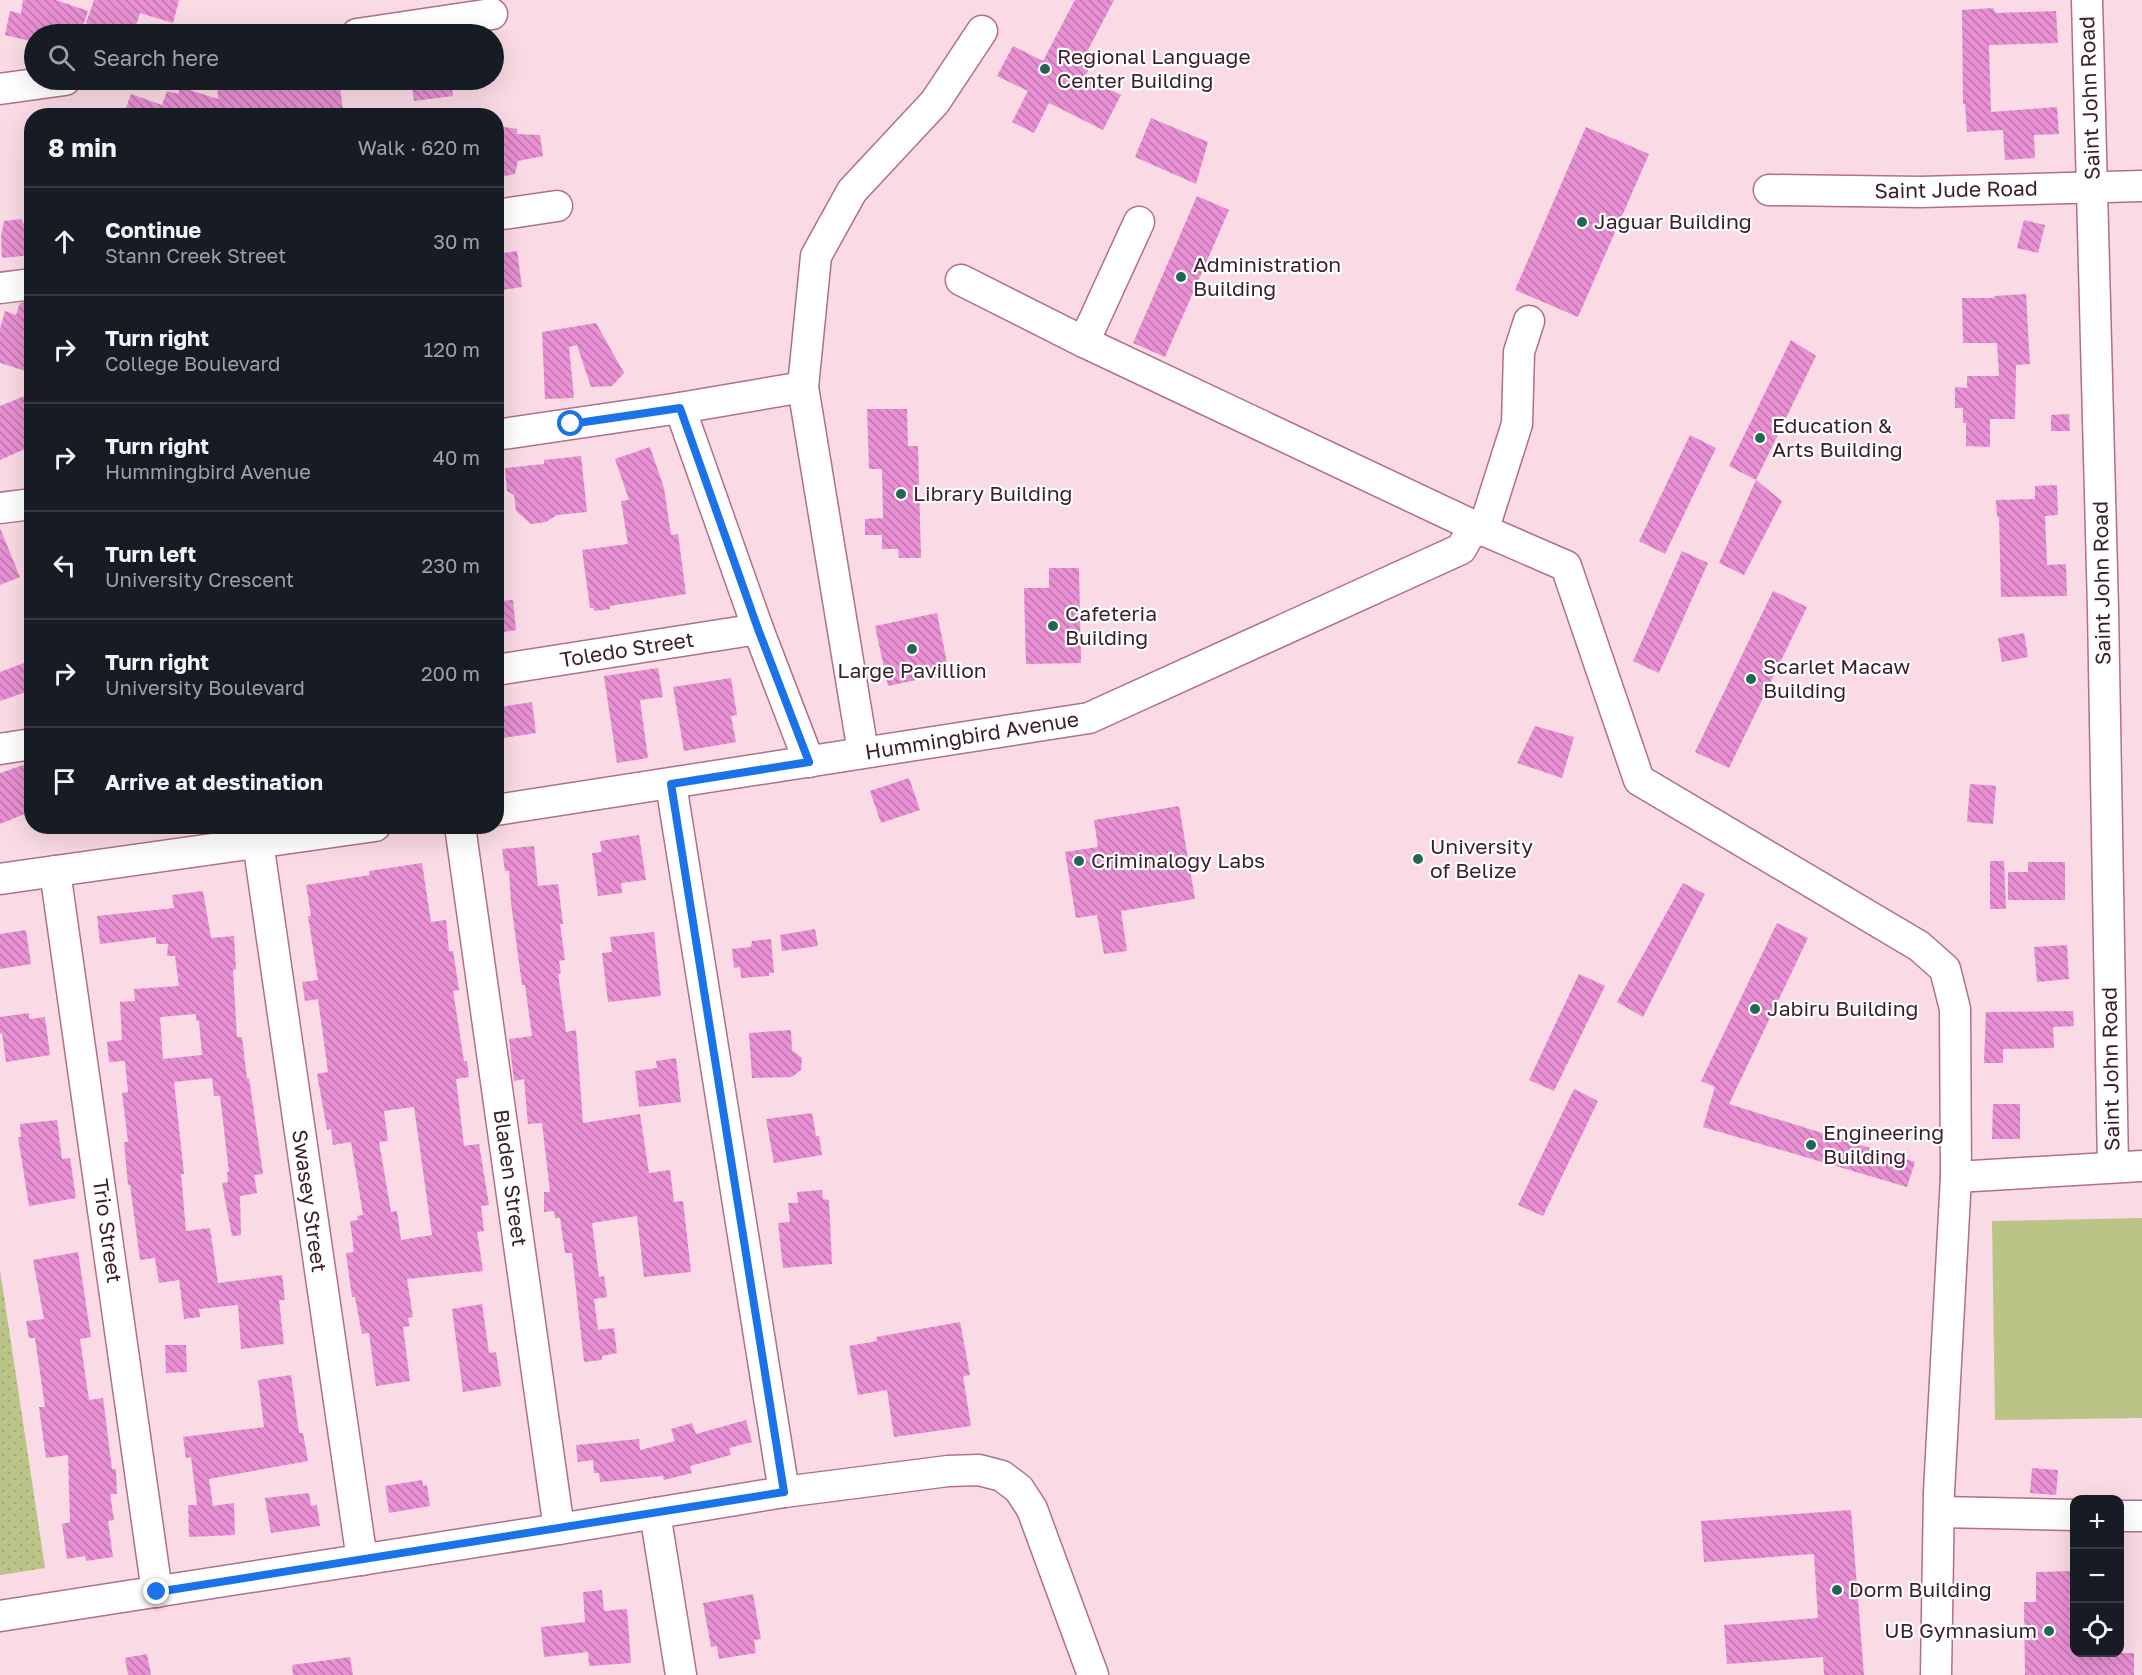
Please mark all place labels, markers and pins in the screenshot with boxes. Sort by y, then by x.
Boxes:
place label: Regional Language Center Building [1057,43,1251,93]
marker: Regional Language Center Building [1038,62,1052,76]
place label: Jaguar Building [1594,208,1752,234]
marker: Jaguar Building [1575,215,1589,229]
place label: Administration Building [1193,251,1341,301]
marker: Administration Building [1174,270,1188,284]
place label: Education & Arts Building [1772,412,1903,462]
marker: Education & Arts Building [1753,431,1767,445]
place label: Library Building [913,480,1072,506]
marker: Library Building [894,487,908,501]
place label: Cafeteria Building [1065,600,1157,650]
marker: Cafeteria Building [1046,619,1060,633]
marker: Large Pavillion [905,642,919,656]
place label: Scarlet Macaw Building [1763,653,1910,703]
place label: Large Pavillion [837,657,987,683]
marker: Scarlet Macaw Building [1744,672,1758,686]
place label: University of Belize [1430,833,1533,883]
place label: Criminalogy Labs [1091,847,1265,873]
marker: University of Belize [1411,852,1425,866]
marker: Criminalogy Labs [1072,854,1086,868]
place label: Jabiru Building [1767,995,1919,1021]
marker: Jabiru Building [1748,1002,1762,1016]
place label: Engineering Building [1823,1119,1944,1169]
marker: Engineering Building [1804,1138,1818,1152]
place label: Dorm Building [1849,1576,1992,1602]
marker: Dorm Building [1830,1583,1844,1597]
place label: UB Gymnasium [1884,1617,2037,1643]
marker: UB Gymnasium [2042,1624,2056,1638]

